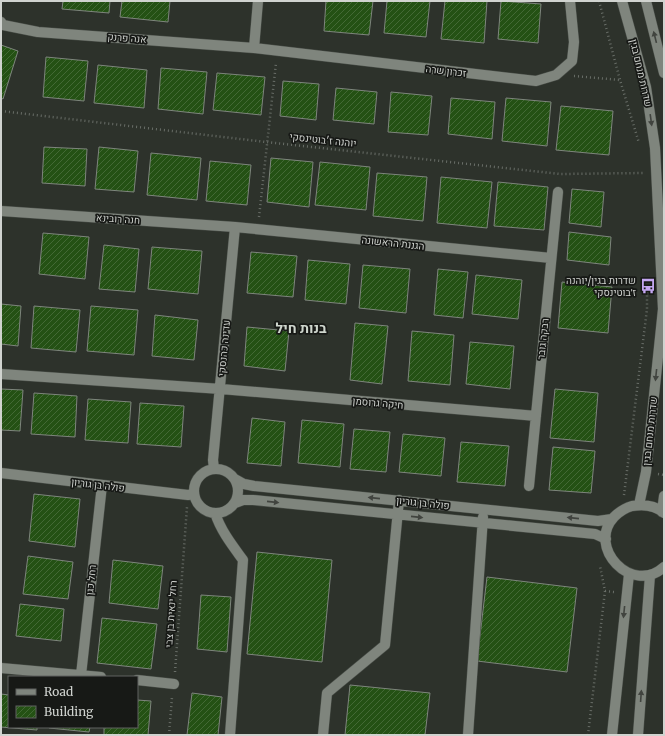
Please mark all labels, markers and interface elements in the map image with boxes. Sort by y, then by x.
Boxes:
street label: אנה פרנק [107,30,147,46]
one-way arrow [652,31,658,43]
street label: שדרות מנחם בגין [627,38,655,108]
street label: זכרון שרה [425,62,467,80]
one-way arrow [648,114,654,126]
street label: יוהנה ז'בוטינסקי [289,130,357,150]
street label: חנה רובינא [96,211,140,227]
street label: הגננת הראשונה [361,233,425,253]
place label: שדרות בגין/יוהנה ז׳בוטינסקי [566,274,636,299]
bus stop icon: שדרות בגין/יוהנה ז׳בוטינסקי [639,277,657,295]
street label: רבקה גובר [534,318,552,360]
street label: עדינה כהנסקי [215,319,233,377]
district label: בנות חיל [275,319,327,337]
one-way arrow [653,369,659,381]
street label: חיקה גרוסמן [352,394,404,412]
street label: שדרות מנחם בגין [640,396,660,466]
street label: פולה בן גוריון [71,475,125,495]
one-way arrow [368,494,380,501]
street label: פולה בן גוריון [396,494,450,512]
one-way arrow [267,499,279,505]
one-way arrow [411,514,423,520]
one-way arrow [567,515,579,522]
street label: רחל כגן [83,564,99,596]
street label: רחל ינאית בן צבי [162,580,180,648]
one-way arrow [621,606,628,618]
legend [8,676,138,728]
text: Road [44,684,73,699]
one-way arrow [637,690,644,702]
text: Building [44,704,94,719]

